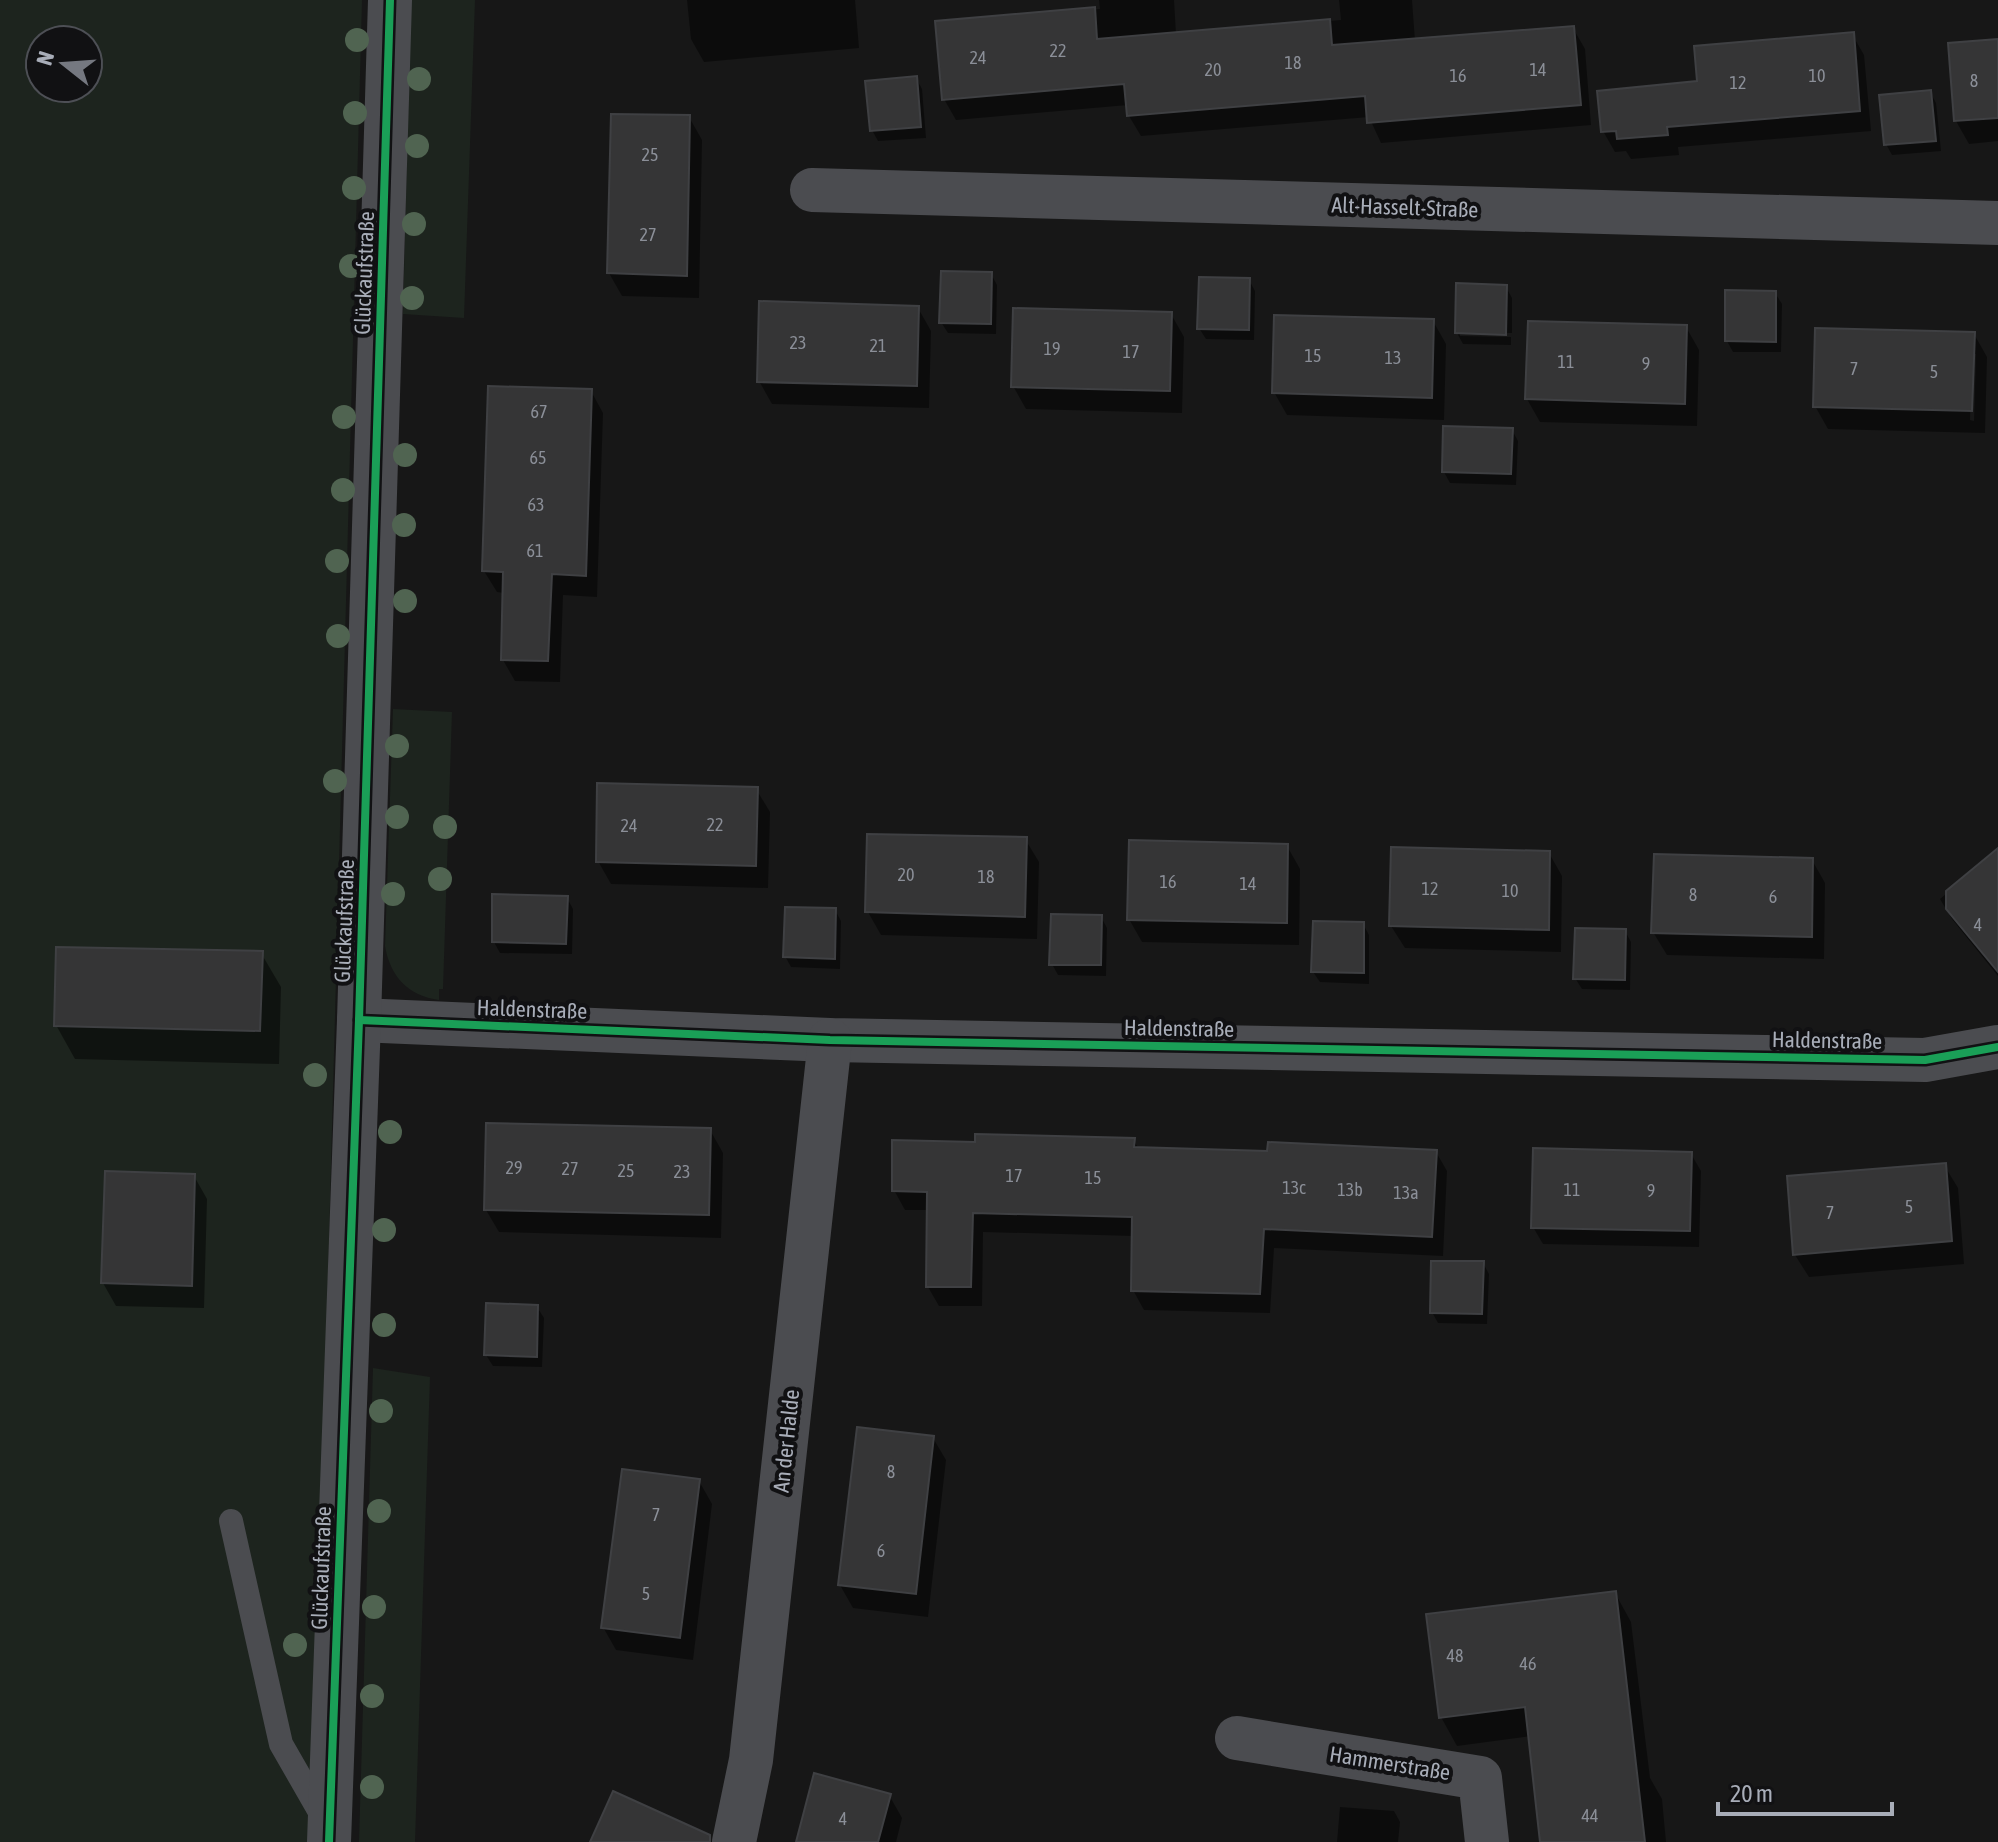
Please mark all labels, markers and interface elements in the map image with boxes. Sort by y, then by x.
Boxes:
north arrow [24,24,104,104]
house number: 22 [1050,40,1066,61]
house number: 24 [970,47,986,68]
text: N [31,48,59,68]
house number: 18 [1285,52,1301,73]
house number: 20 [1205,59,1221,80]
house number: 14 [1530,59,1546,80]
house number: 16 [1450,65,1466,86]
house number: 10 [1809,65,1825,86]
house number: 8 [1970,70,1978,91]
house number: 12 [1730,72,1746,93]
house number: 25 [642,144,658,165]
street label: Alt-Hasselt-Straße [1331,191,1479,223]
street label: Glückaufstraße [349,211,379,335]
house number: 27 [640,224,656,245]
house number: 23 [790,332,806,353]
house number: 21 [870,335,886,356]
house number: 19 [1044,338,1060,359]
house number: 17 [1123,341,1139,362]
house number: 15 [1305,345,1321,366]
house number: 13 [1385,347,1401,368]
house number: 11 [1558,351,1574,372]
house number: 9 [1642,353,1650,374]
house number: 7 [1850,358,1858,379]
house number: 5 [1930,361,1938,382]
house number: 67 [531,401,547,422]
house number: 65 [530,447,546,468]
house number: 63 [528,494,544,515]
house number: 61 [527,540,543,561]
house number: 22 [707,814,723,835]
house number: 24 [621,815,637,836]
street label: Glückaufstraße [329,859,359,983]
house number: 20 [898,864,914,885]
house number: 18 [978,866,994,887]
house number: 16 [1160,871,1176,892]
house number: 14 [1240,873,1256,894]
house number: 12 [1422,878,1438,899]
house number: 10 [1502,880,1518,901]
house number: 8 [1689,884,1697,905]
house number: 6 [1769,886,1777,907]
house number: 4 [1974,914,1982,935]
street label: Haldenstraße [476,994,588,1024]
street label: Haldenstraße [1124,1014,1234,1042]
street label: Haldenstraße [1772,1026,1882,1054]
house number: 29 [506,1157,522,1178]
house number: 27 [562,1158,578,1179]
house number: 25 [618,1160,634,1181]
house number: 23 [674,1161,690,1182]
house number: 17 [1006,1165,1022,1186]
house number: 15 [1085,1167,1101,1188]
house number: 13c [1282,1177,1306,1198]
house number: 13b [1337,1179,1363,1200]
house number: 11 [1564,1179,1580,1200]
house number: 9 [1647,1180,1655,1201]
house number: 13a [1393,1182,1419,1203]
house number: 5 [1905,1196,1913,1217]
house number: 7 [1826,1202,1834,1223]
street label: An der Halde [768,1388,804,1494]
house number: 8 [887,1461,895,1482]
house number: 7 [652,1504,660,1525]
street label: Glückaufstraße [306,1506,336,1630]
house number: 6 [877,1540,885,1561]
house number: 5 [642,1583,650,1604]
house number: 48 [1447,1645,1463,1666]
house number: 46 [1520,1653,1536,1674]
street label: Hammerstraße [1328,1741,1452,1785]
scale bar [1718,1766,1892,1816]
text: 20 m [1730,1780,1773,1807]
house number: 44 [1582,1805,1598,1826]
house number: 4 [839,1808,847,1829]

